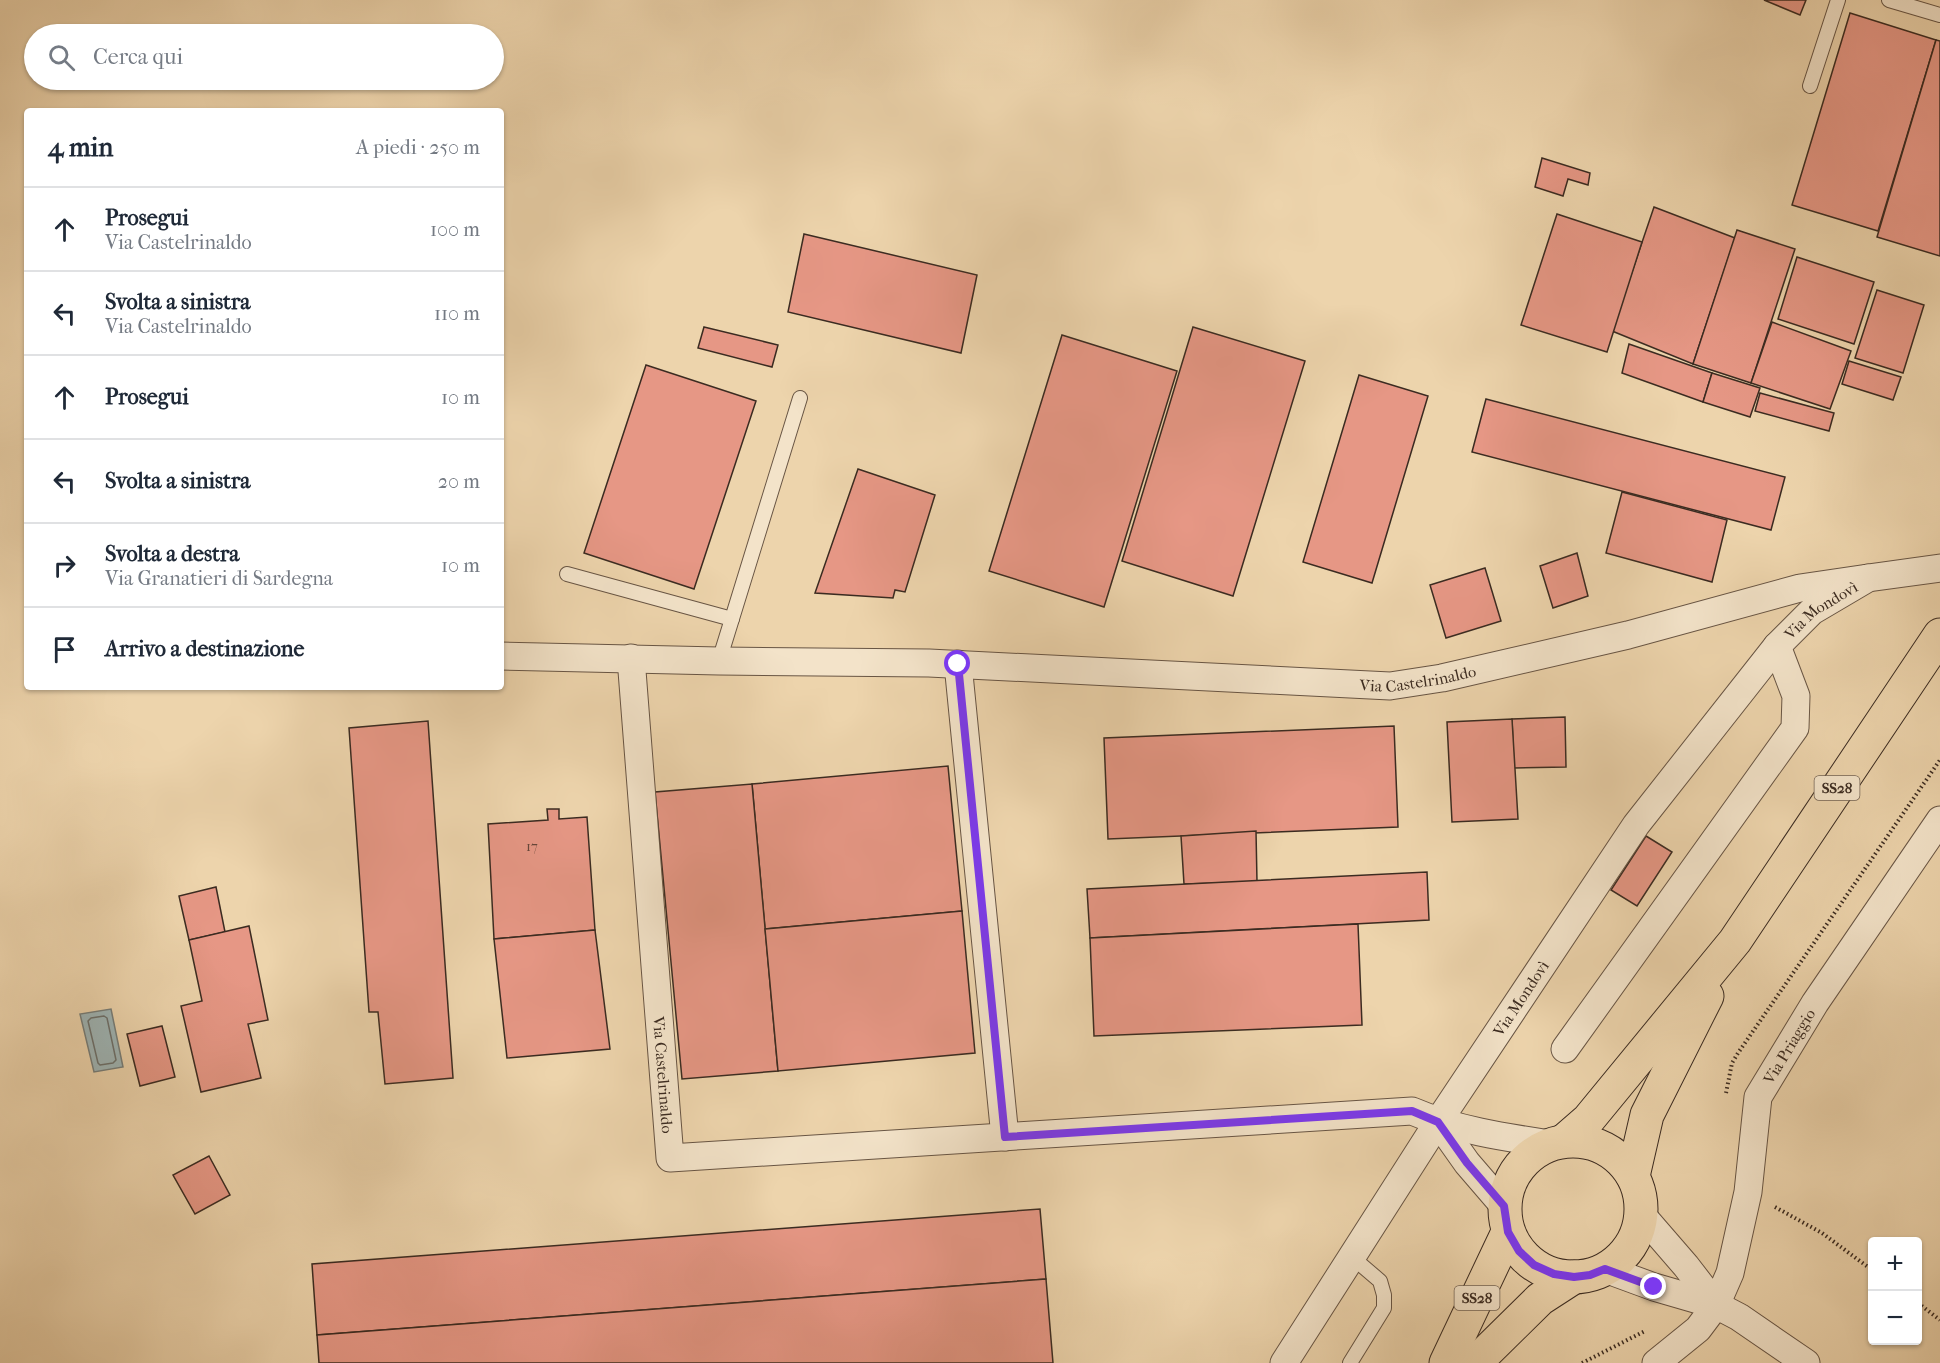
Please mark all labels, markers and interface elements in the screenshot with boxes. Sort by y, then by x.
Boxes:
search box [24,24,504,90]
icon: search [45,41,78,74]
text: Cerca qui [93,44,183,70]
text: 4 min [48,132,113,163]
text: A piedi · 250 m [356,136,480,159]
text: Prosegui [105,205,189,231]
icon: ahead [48,213,81,246]
text: 100 m [430,218,480,241]
text: Via Castelrinaldo [105,231,252,254]
text: Svolta a sinistra [105,289,250,315]
icon: left [48,297,81,330]
text: 110 m [434,302,480,325]
text: Via Castelrinaldo [105,315,252,338]
icon: ahead [48,381,81,414]
text: Prosegui [105,384,189,410]
text: 10 m [441,386,480,409]
icon: left [48,465,81,498]
text: Svolta a sinistra [105,468,250,494]
text: 20 m [438,470,480,493]
text: Svolta a destra [105,541,239,567]
icon: right [48,549,81,582]
text: 10 m [441,554,480,577]
text: Via Granatieri di Sardegna [105,567,333,590]
street label: Via Mondovì [1780,577,1861,644]
icon: arrive [48,633,81,666]
text: Arrivo a destinazione [105,636,304,662]
route start [944,650,970,676]
street label: Via Castelrinaldo [1358,661,1478,697]
road number: SS28 [1814,776,1860,800]
house number: 17 [526,838,538,855]
street label: Via Mondovì [1488,957,1553,1041]
street label: Via Priaggio [1759,1005,1819,1088]
street label: Via Castelrinaldo [649,1014,677,1134]
map controls [1868,1237,1922,1345]
button: + [1868,1237,1922,1291]
route end [1640,1273,1666,1299]
road number: SS28 [1454,1286,1500,1310]
button: − [1868,1291,1922,1345]

